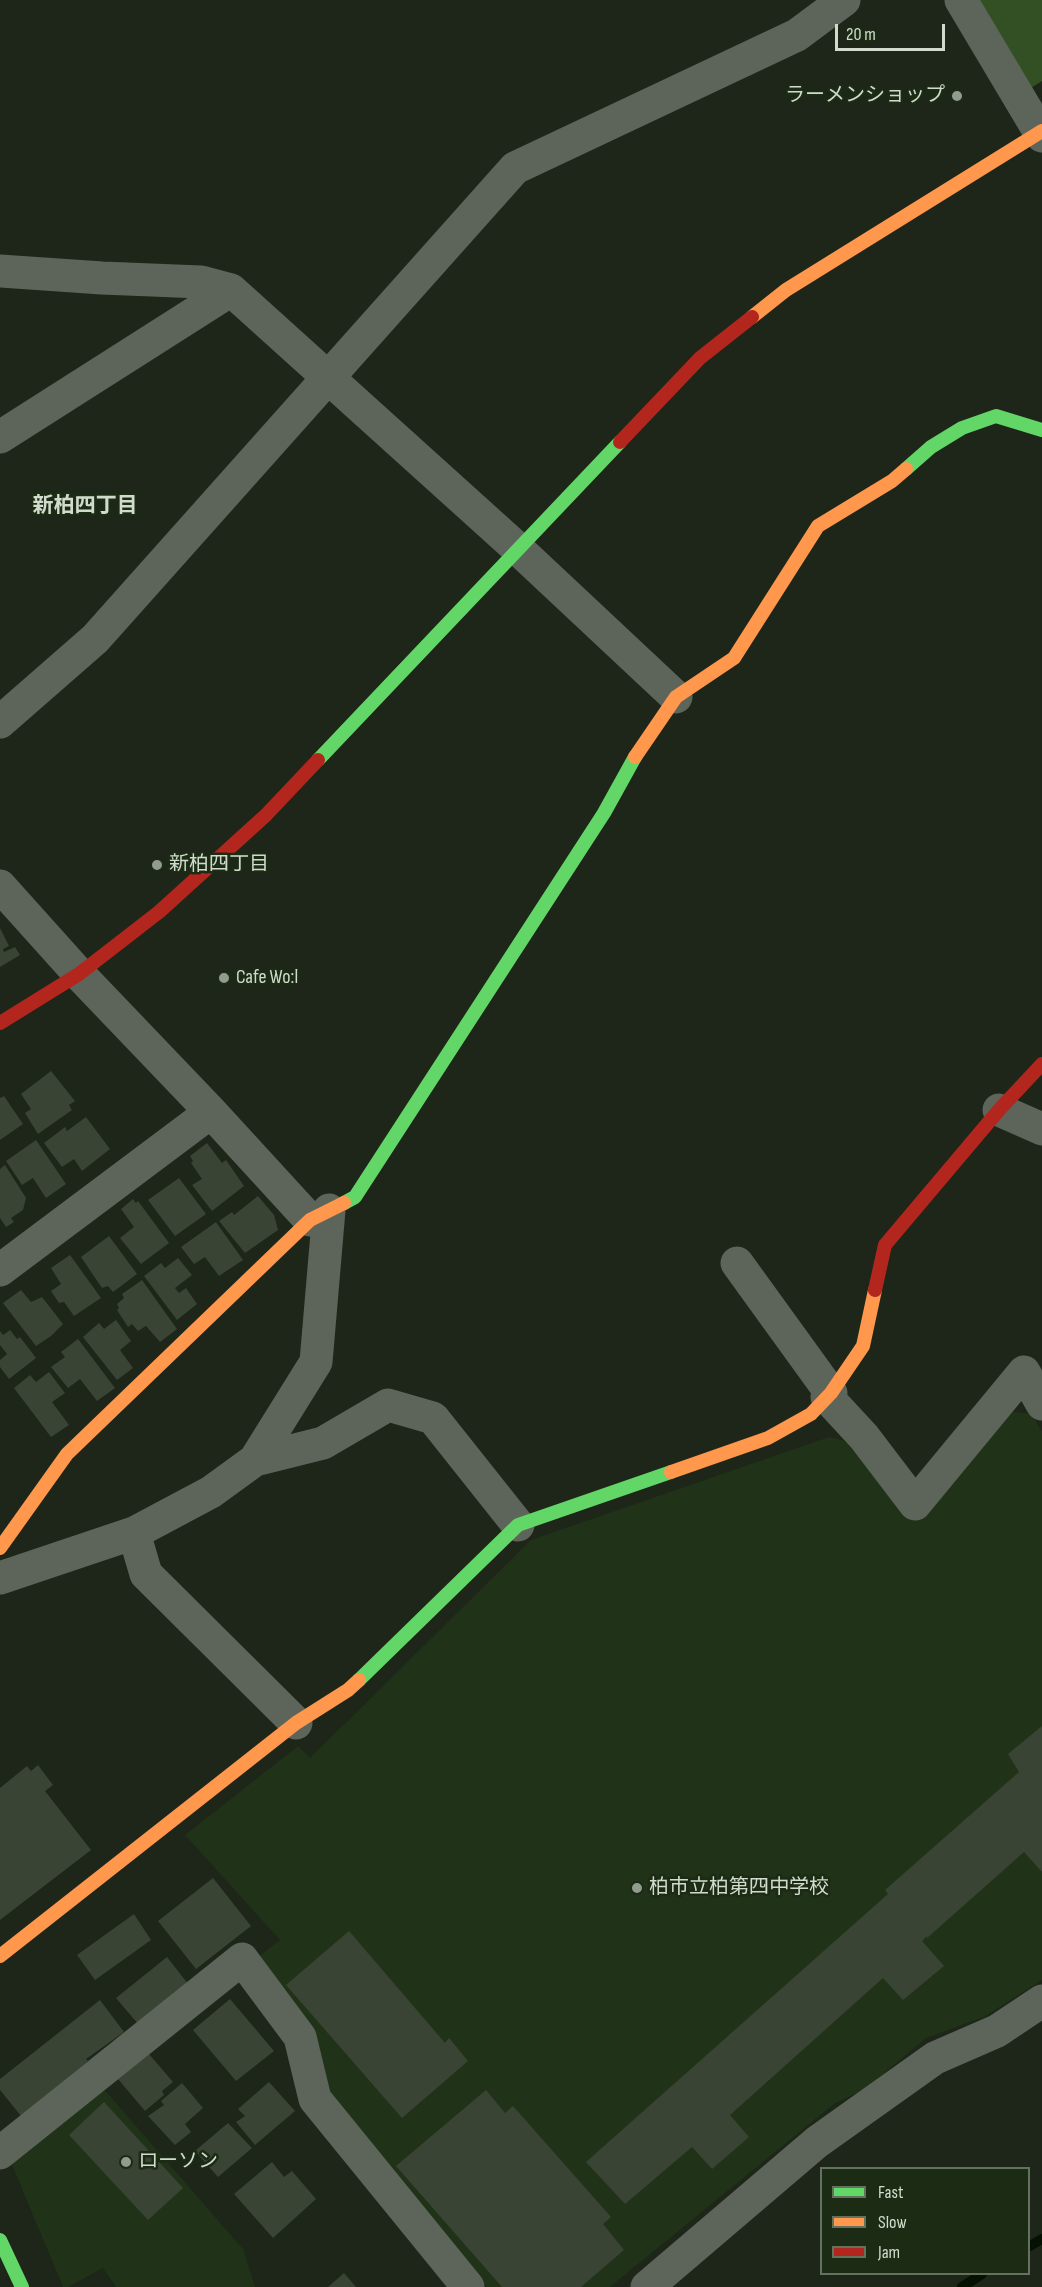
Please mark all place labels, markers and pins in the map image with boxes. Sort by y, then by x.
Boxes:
place label: ラーメンショップ [785,84,945,108]
marker: ラーメンショップ [950,89,964,103]
place label: 新柏四丁目 [169,853,269,877]
marker: 新柏四丁目 [150,858,164,872]
place label: Cafe Wo:l [236,966,298,990]
marker: Cafe Wo:l [217,971,231,985]
place label: 柏市立柏第四中学校 [649,1876,829,1900]
marker: 柏市立柏第四中学校 [630,1881,644,1895]
place label: ローソン [138,2150,218,2174]
marker: ローソン [119,2155,133,2169]

